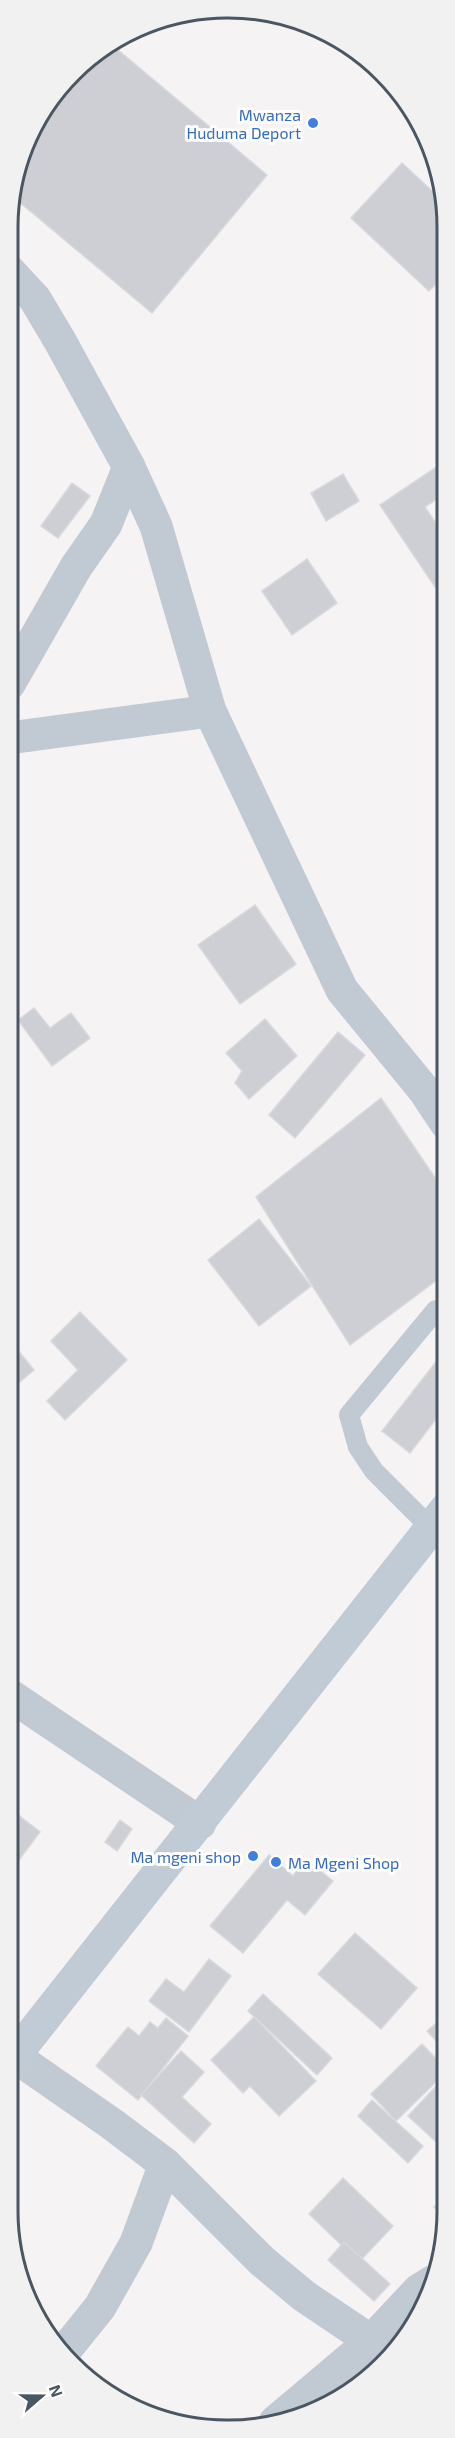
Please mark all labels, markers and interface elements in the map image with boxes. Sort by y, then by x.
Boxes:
place label: Mwanza Huduma Deport [186,105,301,142]
marker: Mwanza Huduma Deport [306,116,320,130]
place label: Ma mgeni shop [131,1847,241,1866]
marker: Ma mgeni shop [246,1849,260,1863]
place label: Ma Mgeni Shop [288,1853,399,1872]
marker: Ma Mgeni Shop [269,1855,283,1869]
north arrow [12,2366,72,2426]
text: N [46,2382,67,2399]

